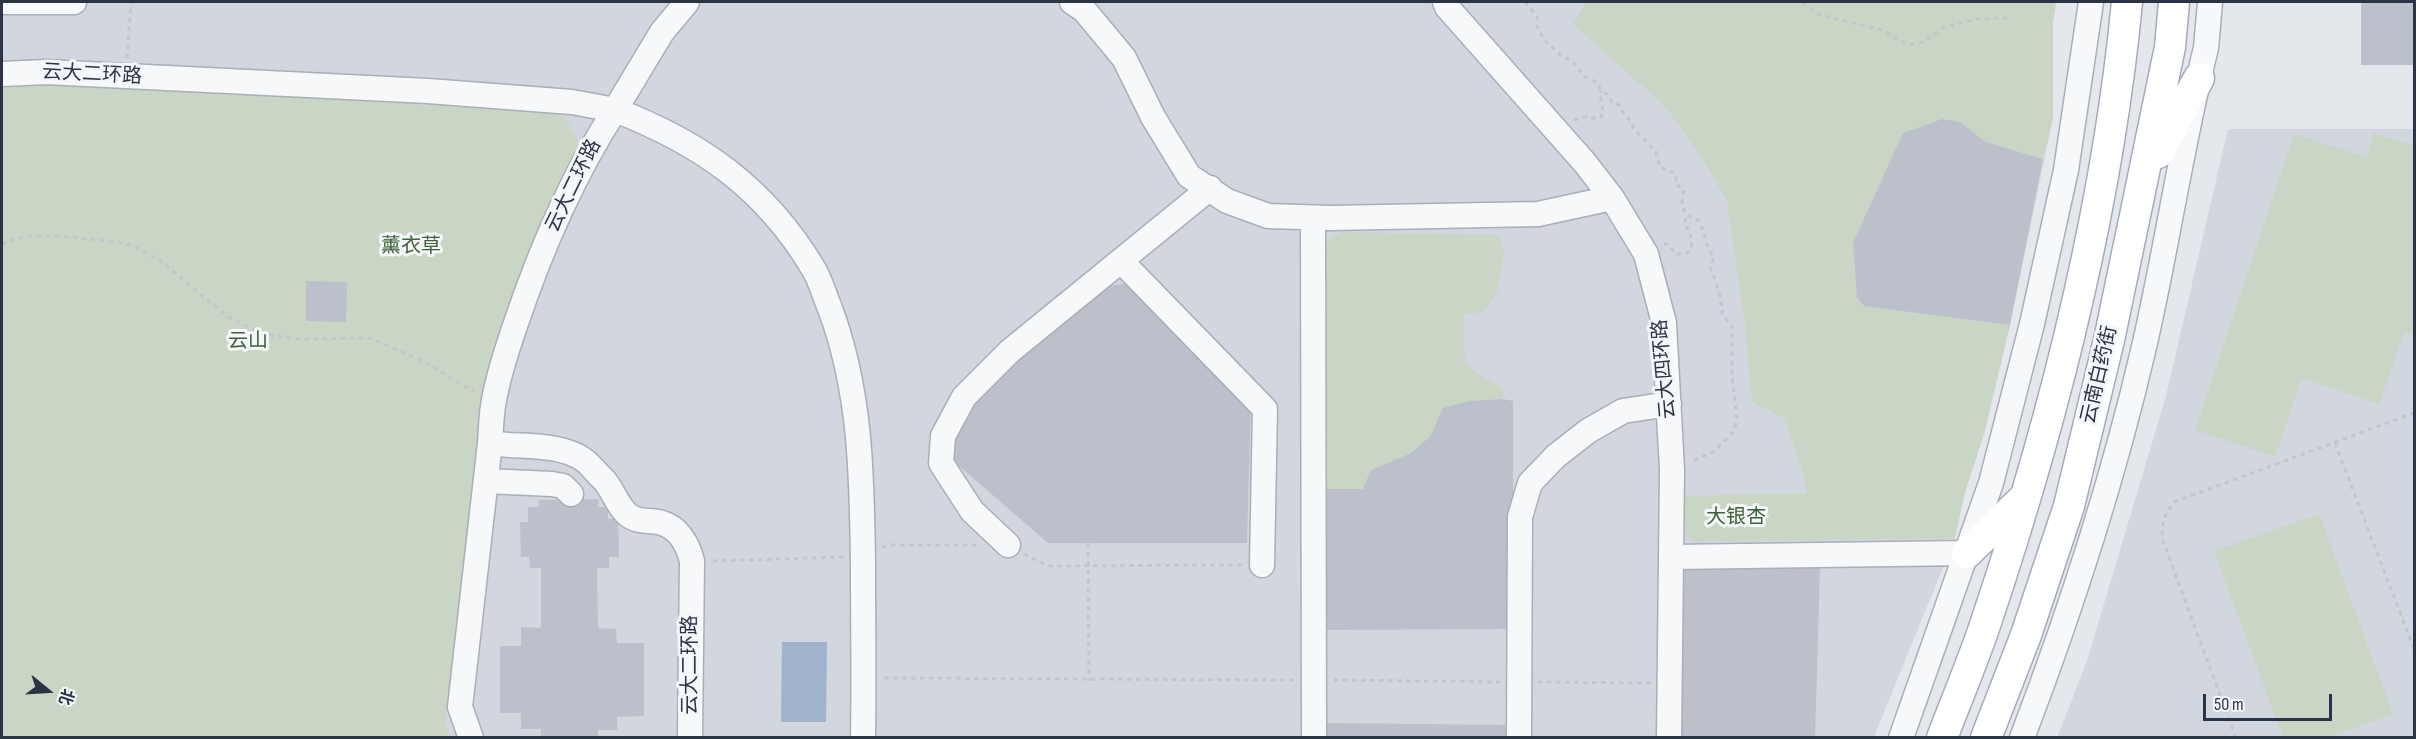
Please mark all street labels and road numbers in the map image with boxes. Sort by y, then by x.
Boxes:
street label: 云大二环路 [41,60,143,90]
street label: 云大二环路 [541,136,607,236]
street label: 云大四环路 [1649,318,1681,420]
street label: 云南白药街 [2077,324,2123,426]
street label: 云大二环路 [679,615,703,715]

